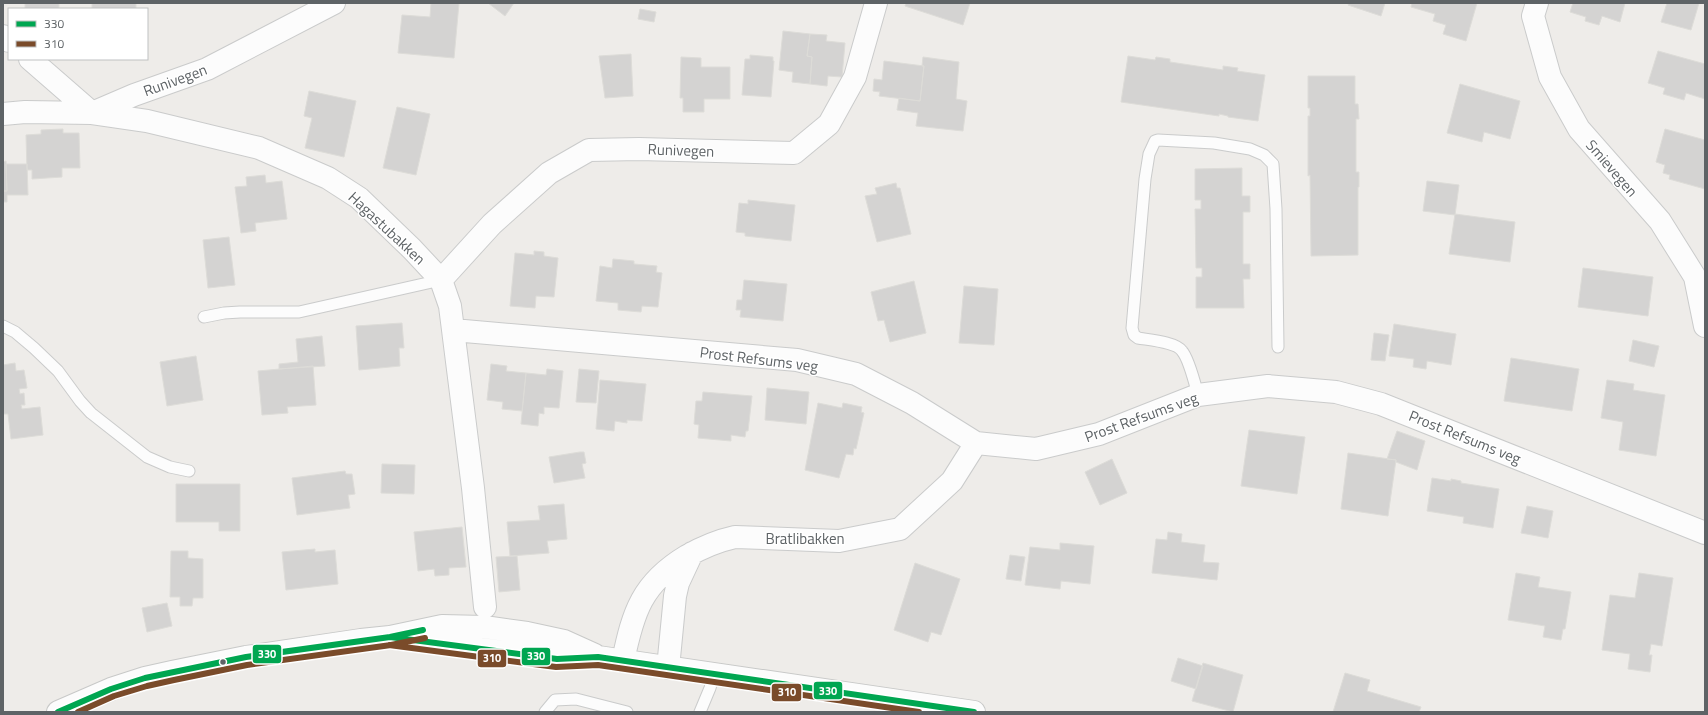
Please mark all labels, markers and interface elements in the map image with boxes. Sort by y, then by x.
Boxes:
legend [8,8,148,60]
text: 330 [44,14,64,33]
text: 310 [44,34,64,53]
street label: Runivegen [140,58,210,102]
street label: Smievegen [1581,134,1643,202]
street label: Runivegen [647,137,715,163]
street label: Hagastubakken [343,186,431,270]
street label: Prost Refsums veg [698,340,820,378]
street label: Prost Refsums veg [1081,386,1201,448]
street label: Prost Refsums veg [1405,404,1525,470]
street label: Bratlibakken [765,527,845,550]
line badge: 330 [252,644,282,664]
text: 330 [258,646,276,662]
line badge: 330 [521,647,551,666]
text: 330 [527,648,545,664]
line badge: 310 [477,649,507,668]
text: 310 [483,650,501,666]
unlabelled marker [218,657,228,667]
line badge: 330 [813,681,843,700]
line badge: 310 [771,683,802,702]
text: 330 [819,683,837,699]
text: 310 [778,684,796,700]

